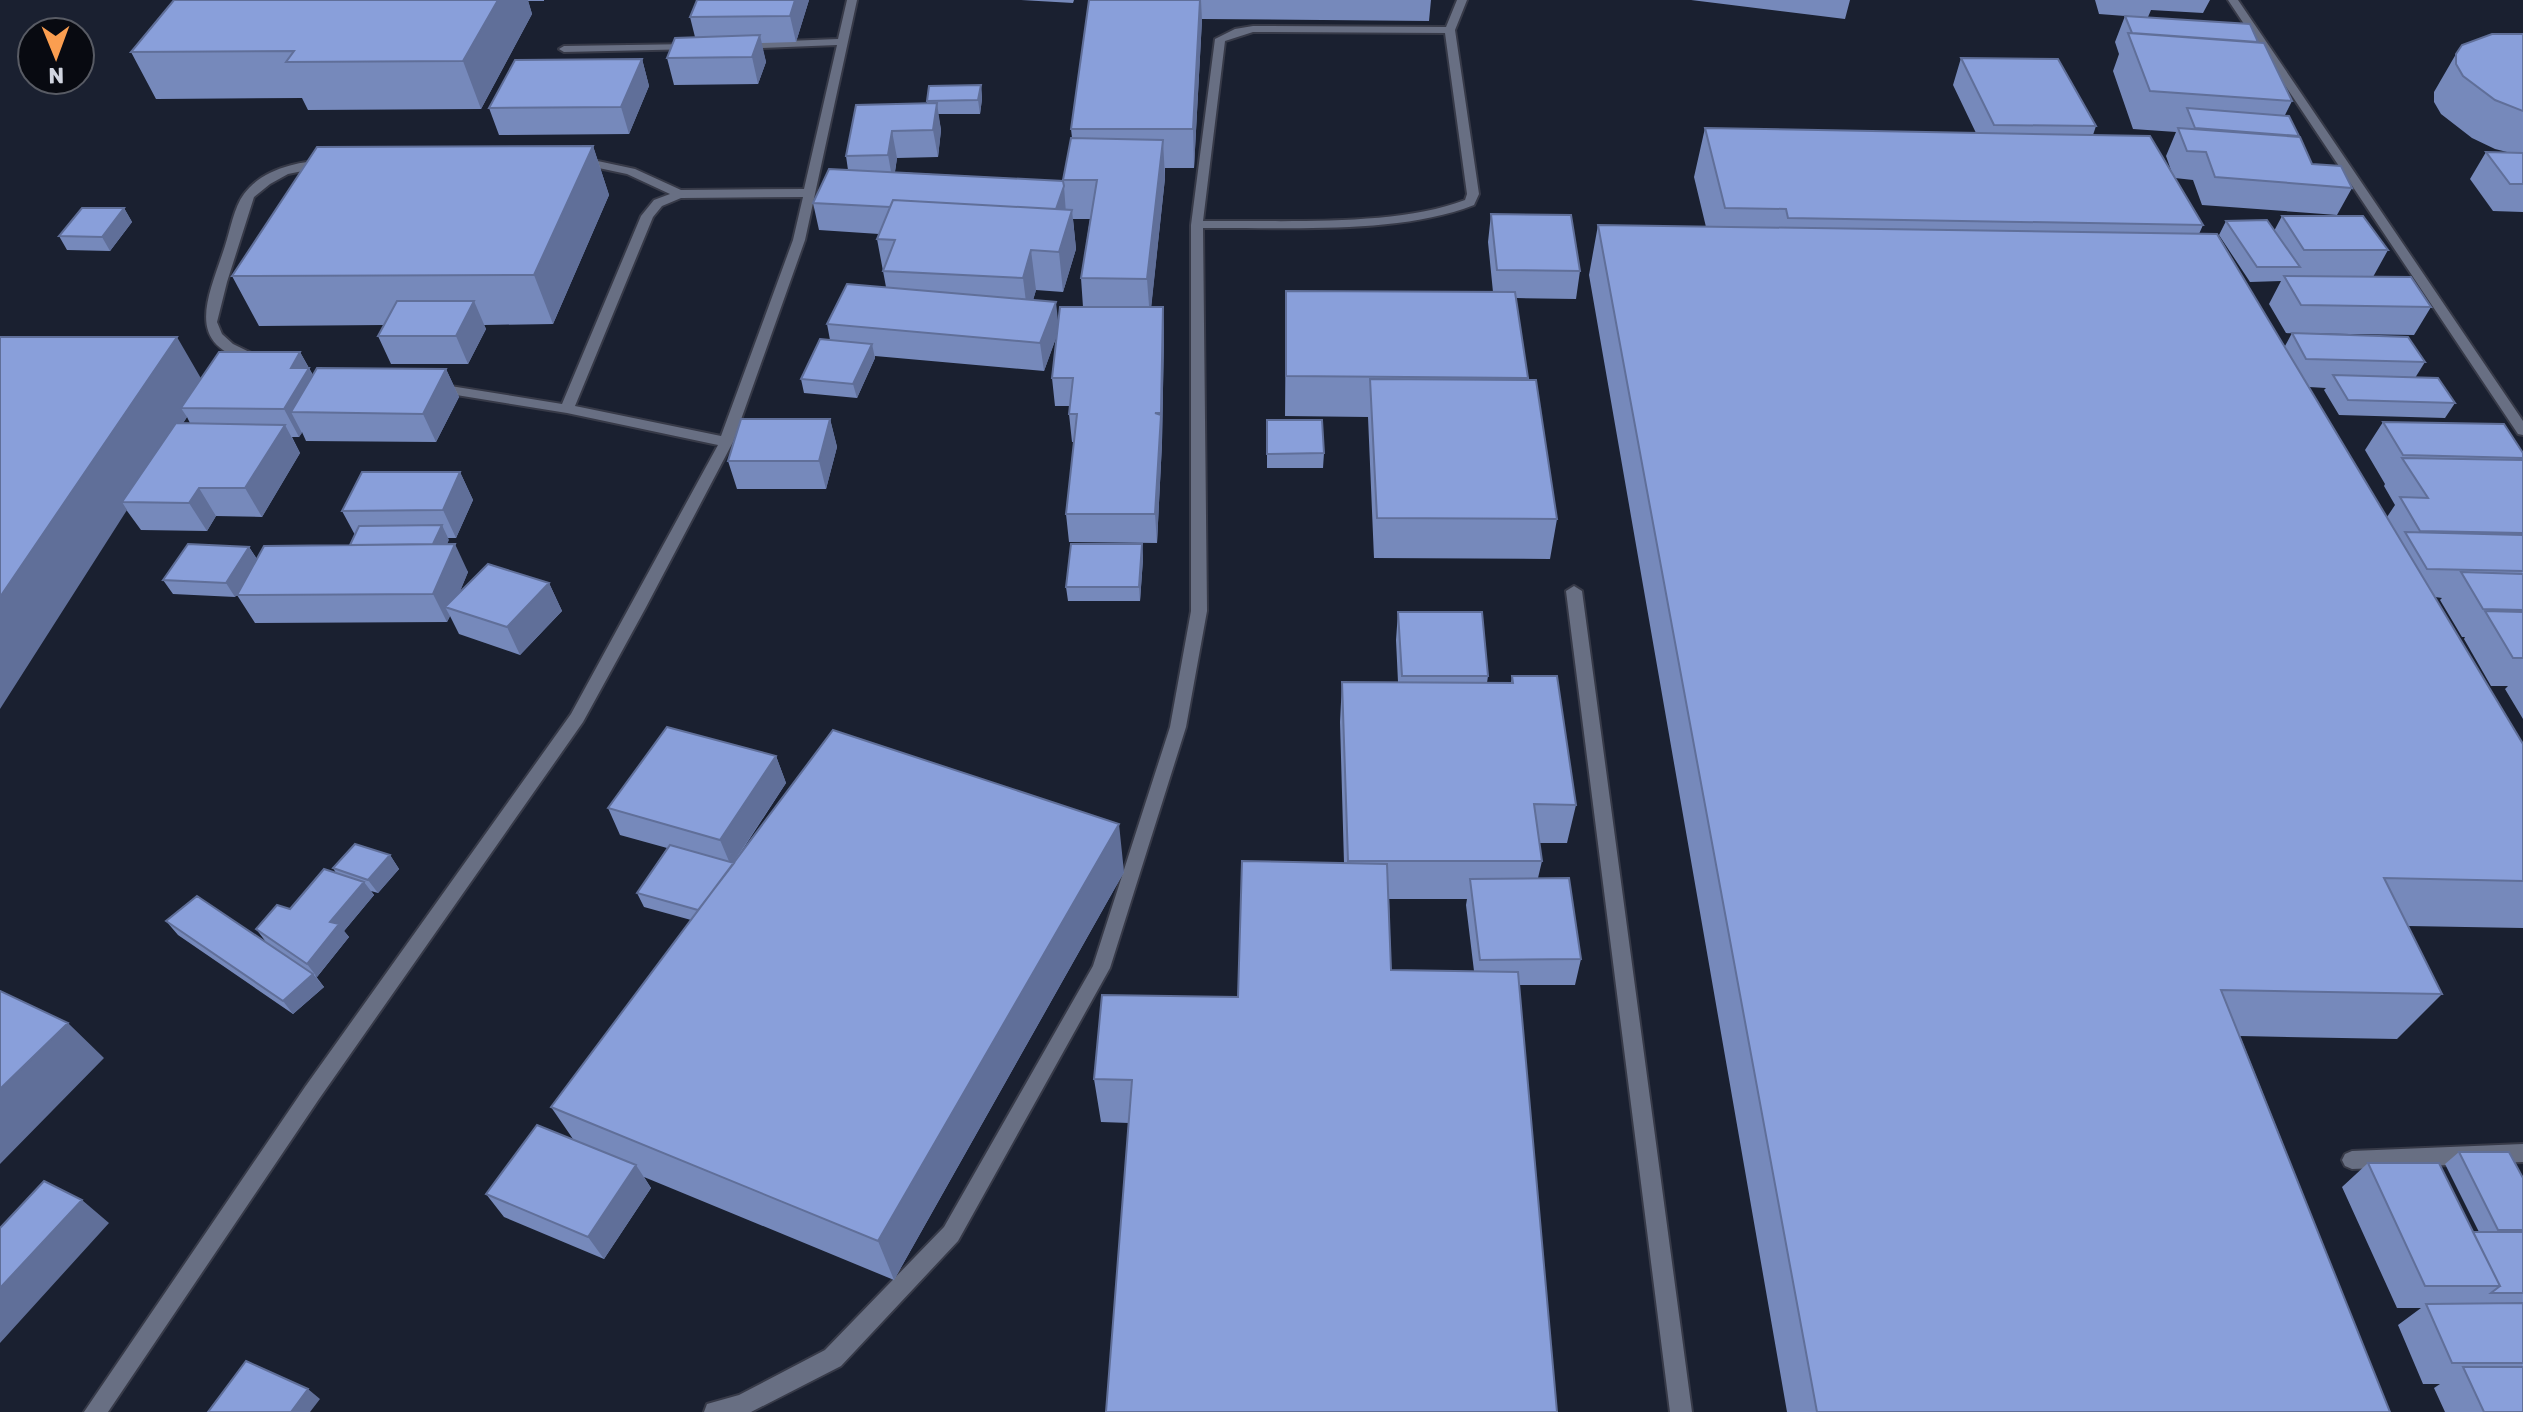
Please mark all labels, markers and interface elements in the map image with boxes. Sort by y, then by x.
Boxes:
north arrow [16,16,96,96]
text: N [48,62,64,89]

